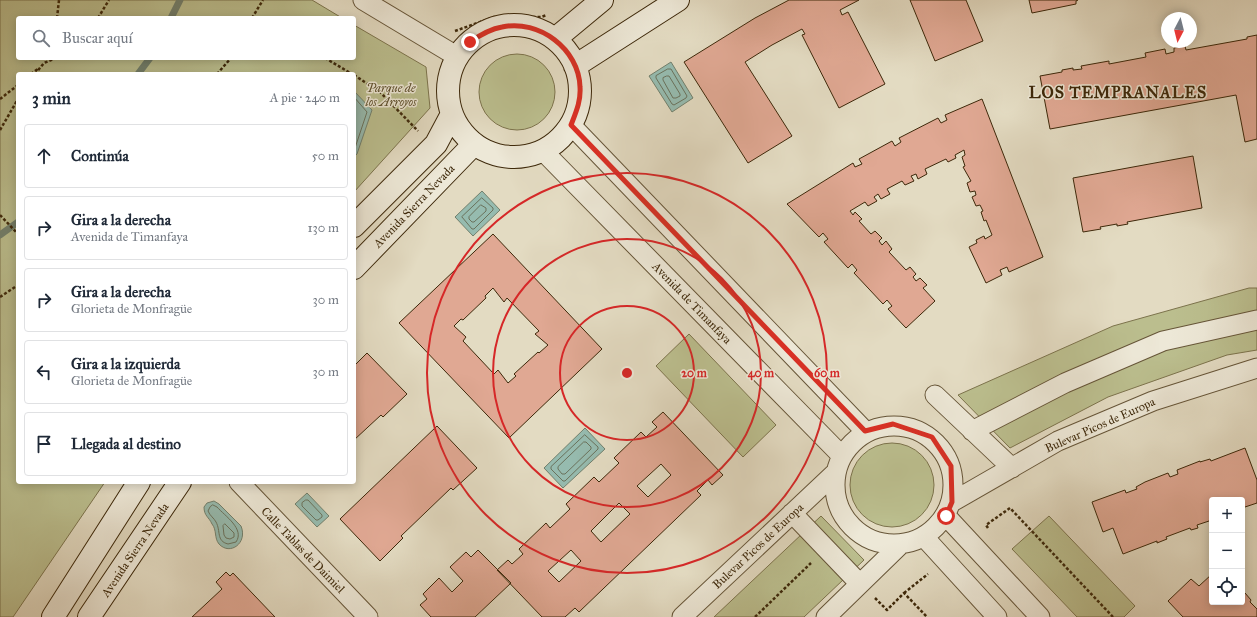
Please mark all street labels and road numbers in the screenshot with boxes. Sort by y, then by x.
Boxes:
street label: Avenida Sierra Nevada [370,161,458,251]
street label: Avenida de Timanfaya [649,259,735,347]
street label: Bulevar Picos de Europa [1043,394,1158,456]
street label: Avenida Sierra Nevada [98,500,172,600]
street label: Bulevar Picos de Europa [710,500,807,592]
street label: Calle Tablas de Daimiel [258,504,348,596]

